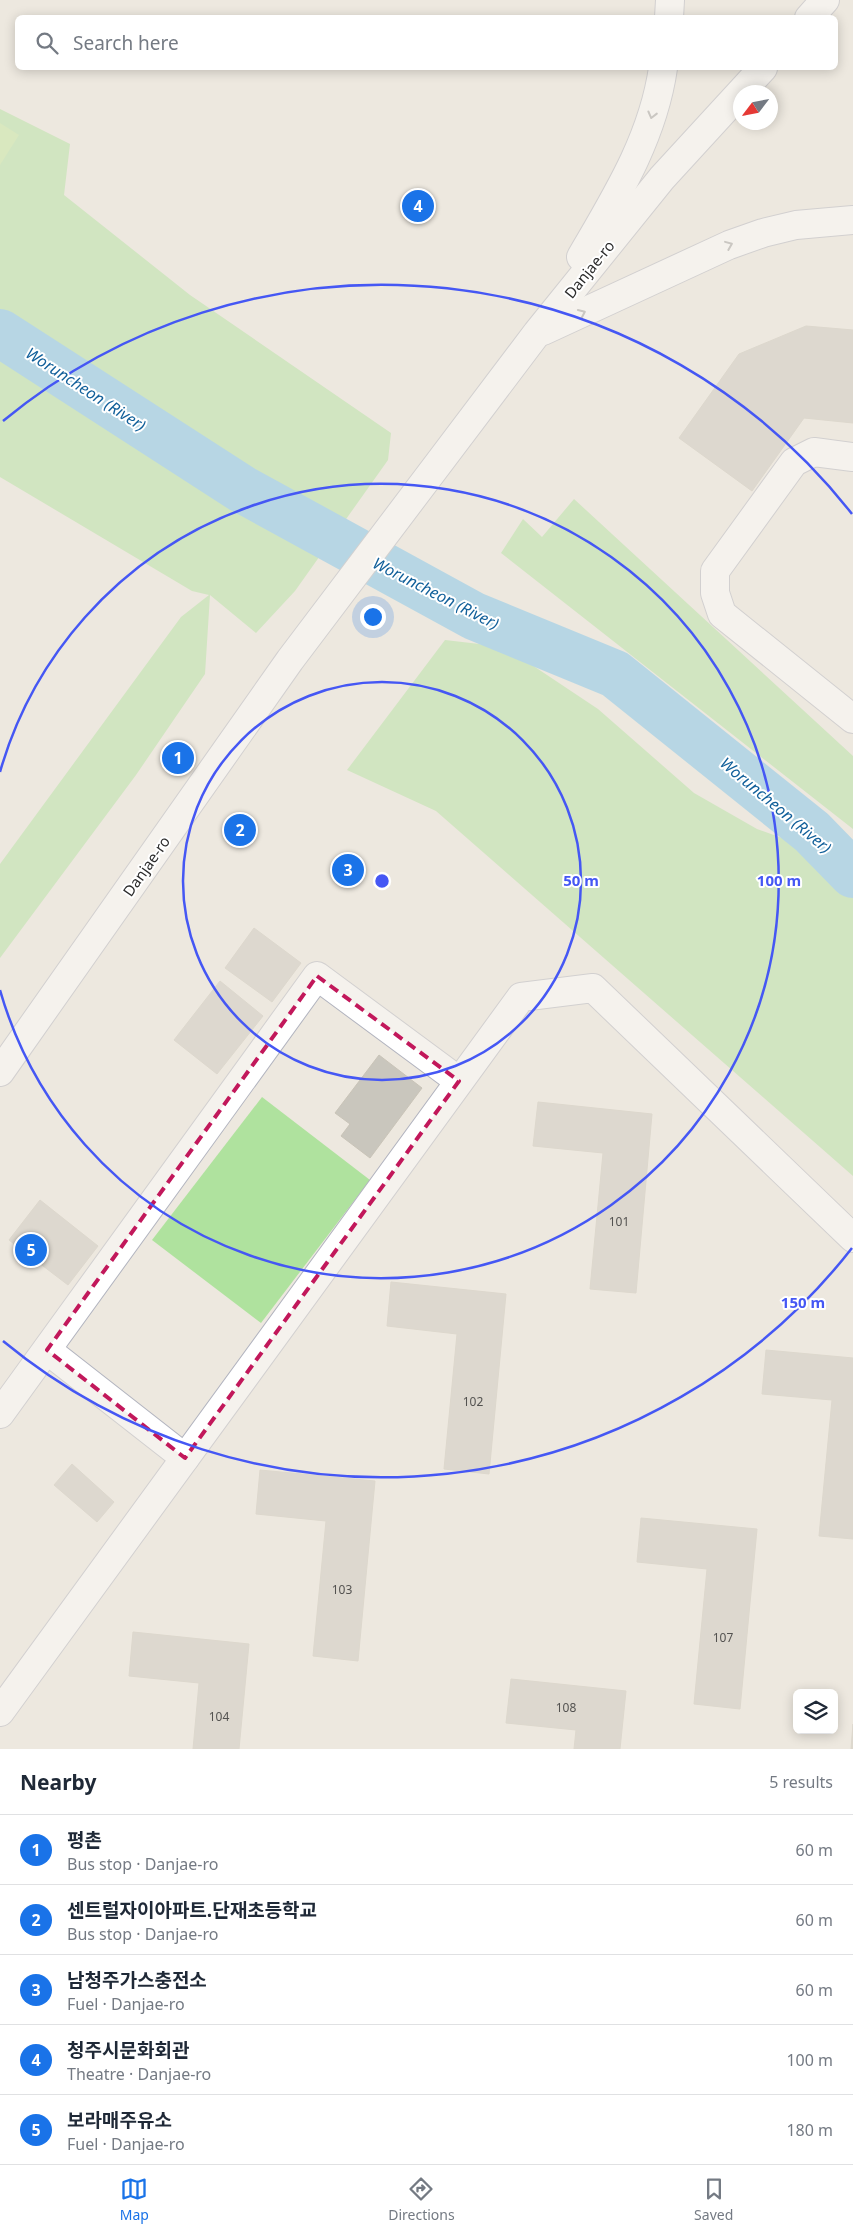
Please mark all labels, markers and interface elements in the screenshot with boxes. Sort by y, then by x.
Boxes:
search box [15,15,838,70]
icon: search [33,29,61,57]
text: Search here [73,30,179,56]
north arrow [733,85,778,130]
one-way arrow [647,111,658,120]
pin: 4 [402,187,434,225]
street label: Danjae-ro [559,236,619,302]
one-way arrow [724,241,733,251]
one-way arrow [577,309,586,319]
water label: Woruncheon (River) [22,342,150,436]
water label: Woruncheon (River) [369,552,503,634]
your location [360,604,386,630]
pin: 1 [162,739,194,777]
water label: Woruncheon (River) [716,752,836,858]
pin: 2 [224,811,256,849]
street label: Danjae-ro [118,832,174,900]
pin: 3 [332,851,364,889]
text: 50 m [563,870,599,890]
text: 100 m [757,870,801,890]
centre of rings [373,872,391,890]
house number: 101 [609,1213,629,1230]
pin: 5 [15,1231,47,1269]
text: 150 m [781,1292,825,1312]
house number: 102 [463,1393,483,1410]
house number: 103 [332,1581,352,1598]
house number: 107 [713,1629,733,1646]
map controls [793,1689,838,1734]
button: layers [793,1689,838,1734]
house number: 108 [556,1699,576,1716]
house number: 104 [209,1708,229,1725]
text: Nearby [20,1768,96,1796]
text: 5 results [769,1771,833,1793]
text: 평촌 [67,1827,102,1853]
text: 1 [31,1839,41,1861]
text: 60 m [796,1839,833,1861]
text: Bus stop · Danjae-ro [67,1853,218,1875]
text: 센트럴자이아파트.단재초등학교 [67,1897,317,1923]
text: 2 [31,1909,41,1931]
text: 60 m [796,1909,833,1931]
text: Bus stop · Danjae-ro [67,1923,218,1945]
text: 남청주가스충전소 [67,1967,207,1993]
text: 3 [31,1979,41,2001]
text: 60 m [796,1979,833,2001]
text: Fuel · Danjae-ro [67,1993,185,2015]
text: 청주시문화회관 [67,2037,189,2063]
text: 4 [31,2049,41,2071]
text: 100 m [786,2049,833,2071]
text: Theatre · Danjae-ro [67,2063,211,2085]
text: 보라매주유소 [67,2107,172,2133]
text: 5 [31,2119,41,2141]
text: 180 m [786,2119,833,2141]
text: Fuel · Danjae-ro [67,2133,185,2155]
tab: Map [120,2175,149,2224]
tab: Directions [388,2175,455,2224]
tab: Saved [694,2175,733,2224]

